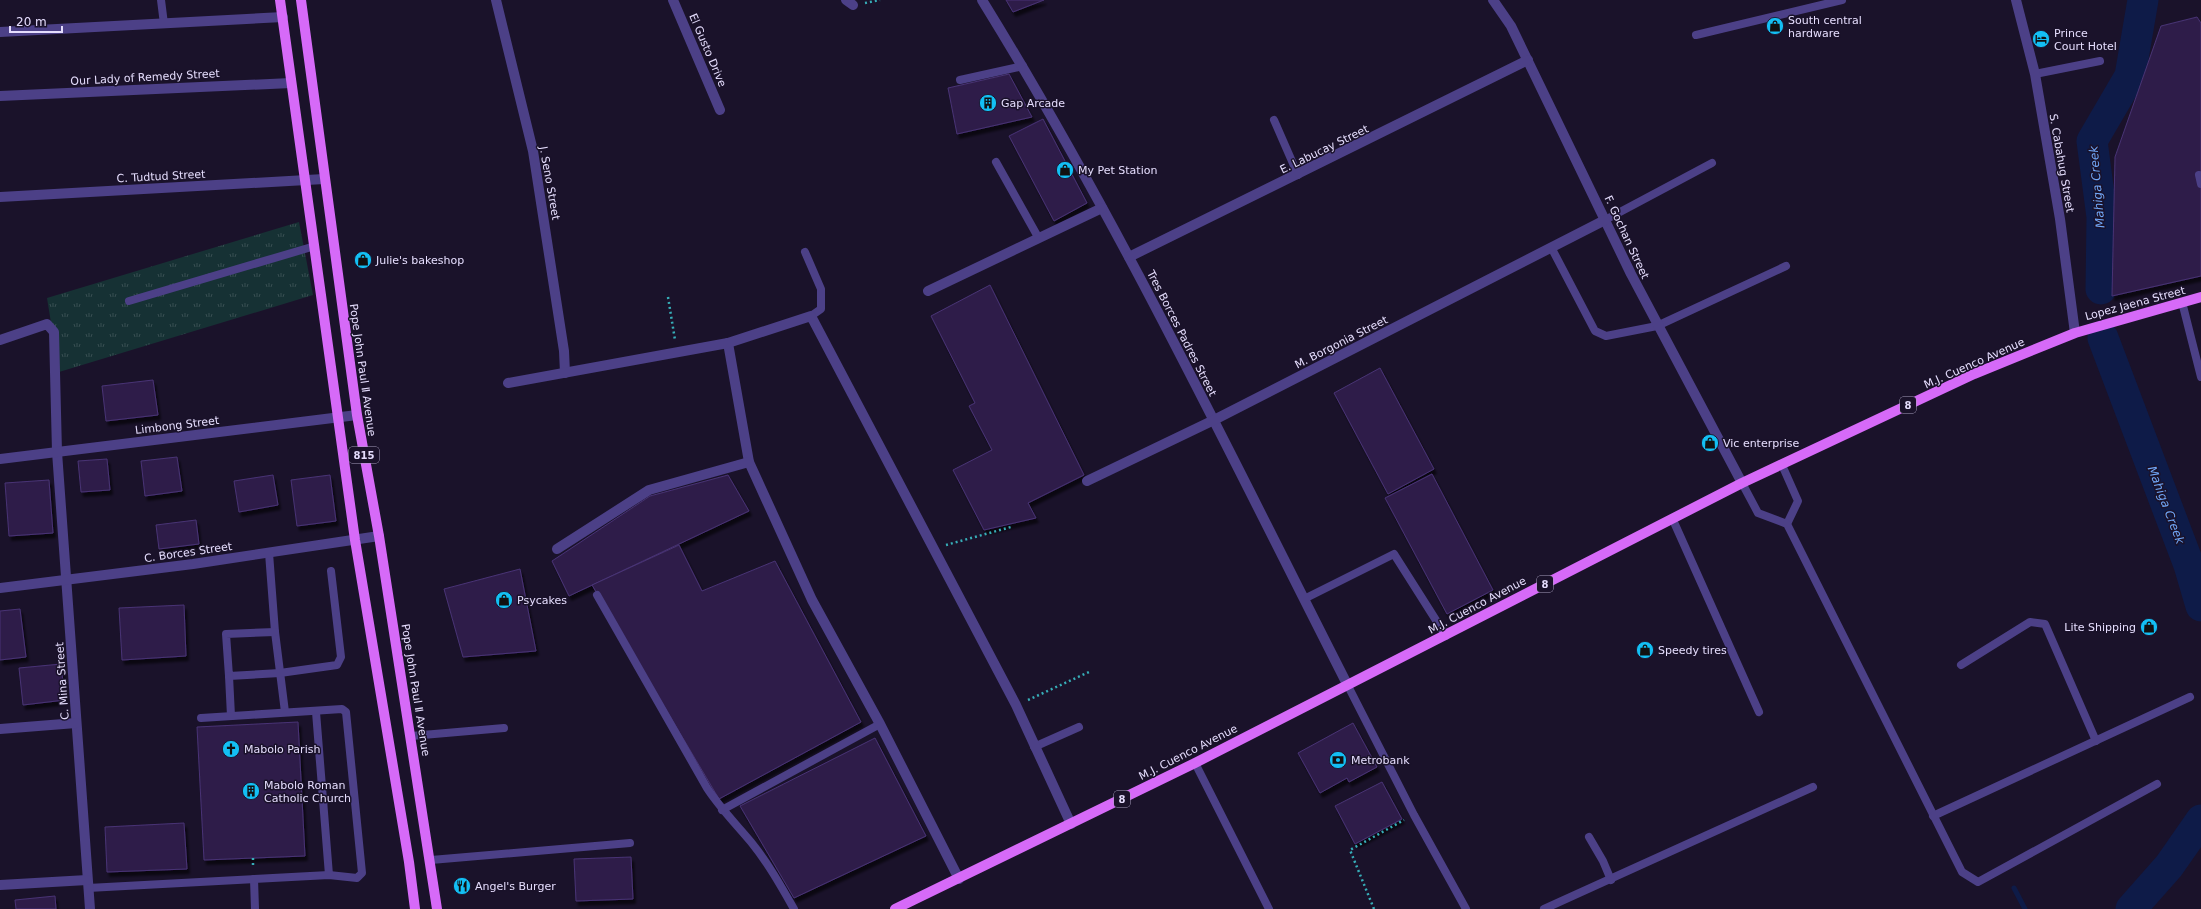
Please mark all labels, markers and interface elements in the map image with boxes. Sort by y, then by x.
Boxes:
scale bar [10,8,62,34]
street label: El Gusto Drive [686,11,729,89]
place label: South central hardware [1788,14,1862,40]
text: 20 m [16,15,47,29]
shop icon: South central hardware [1765,16,1785,36]
place label: Prince Court Hotel [2054,27,2117,53]
hotel icon: Prince Court Hotel [2031,29,2051,49]
street label: Our Lady of Remedy Street [70,67,221,88]
building icon: Gap Arcade [978,93,998,113]
place label: Gap Arcade [1001,97,1065,110]
street label: S. Cabahug Street [2046,113,2077,214]
street label: E. Labucay Street [1278,122,1371,177]
street label: J. Seno Street [536,144,563,222]
water label: Mahiga Creek [2086,144,2108,229]
shop icon: My Pet Station [1055,160,1075,180]
place label: My Pet Station [1078,164,1157,177]
street label: C. Tudtud Street [116,168,206,185]
street label: F. Gochan Street [1602,193,1652,282]
shop icon: Julie's bakeshop [353,250,373,270]
place label: Julie's bakeshop [375,254,464,267]
street label: Tres Borces Padres Street [1144,267,1219,399]
street label: Lopez Jaena Street [2084,284,2187,323]
street label: Pope John Paul Ⅱ Avenue [347,303,378,437]
street label: M. Borgonia Street [1293,313,1390,372]
street label: M.J. Cuenco Avenue [1922,335,2027,392]
road number: 8 [1900,397,1916,413]
street label: Limbong Street [134,414,220,437]
shop icon: Vic enterprise [1700,433,1720,453]
place label: Vic enterprise [1723,437,1800,450]
road number: 815 [349,447,379,463]
water label: Mahiga Creek [2145,464,2188,547]
street label: C. Borces Street [143,540,234,565]
street label: M.J. Cuenco Avenue [1426,574,1529,637]
road number: 8 [1537,576,1553,592]
shop icon: Psycakes [494,590,514,610]
place label: Psycakes [517,594,567,607]
shop icon: Lite Shipping [2139,617,2159,637]
place label: Lite Shipping [2064,621,2136,634]
street label: Pope John Paul Ⅱ Avenue [399,623,432,757]
shop icon: Speedy tires [1635,640,1655,660]
street label: C. Mina Street [53,641,72,720]
place label: Speedy tires [1658,644,1727,657]
street label: M.J. Cuenco Avenue [1137,722,1240,783]
church icon: Mabolo Parish [221,739,241,759]
place label: Mabolo Parish [244,743,320,756]
bank icon: Metrobank [1328,750,1348,770]
place label: Metrobank [1351,754,1410,767]
place label: Mabolo Roman Catholic Church [264,779,351,805]
building icon: Mabolo Roman Catholic Church [241,781,261,801]
road number: 8 [1114,791,1130,807]
restaurant icon: Angel's Burger [452,876,472,896]
place label: Angel's Burger [475,880,556,893]

